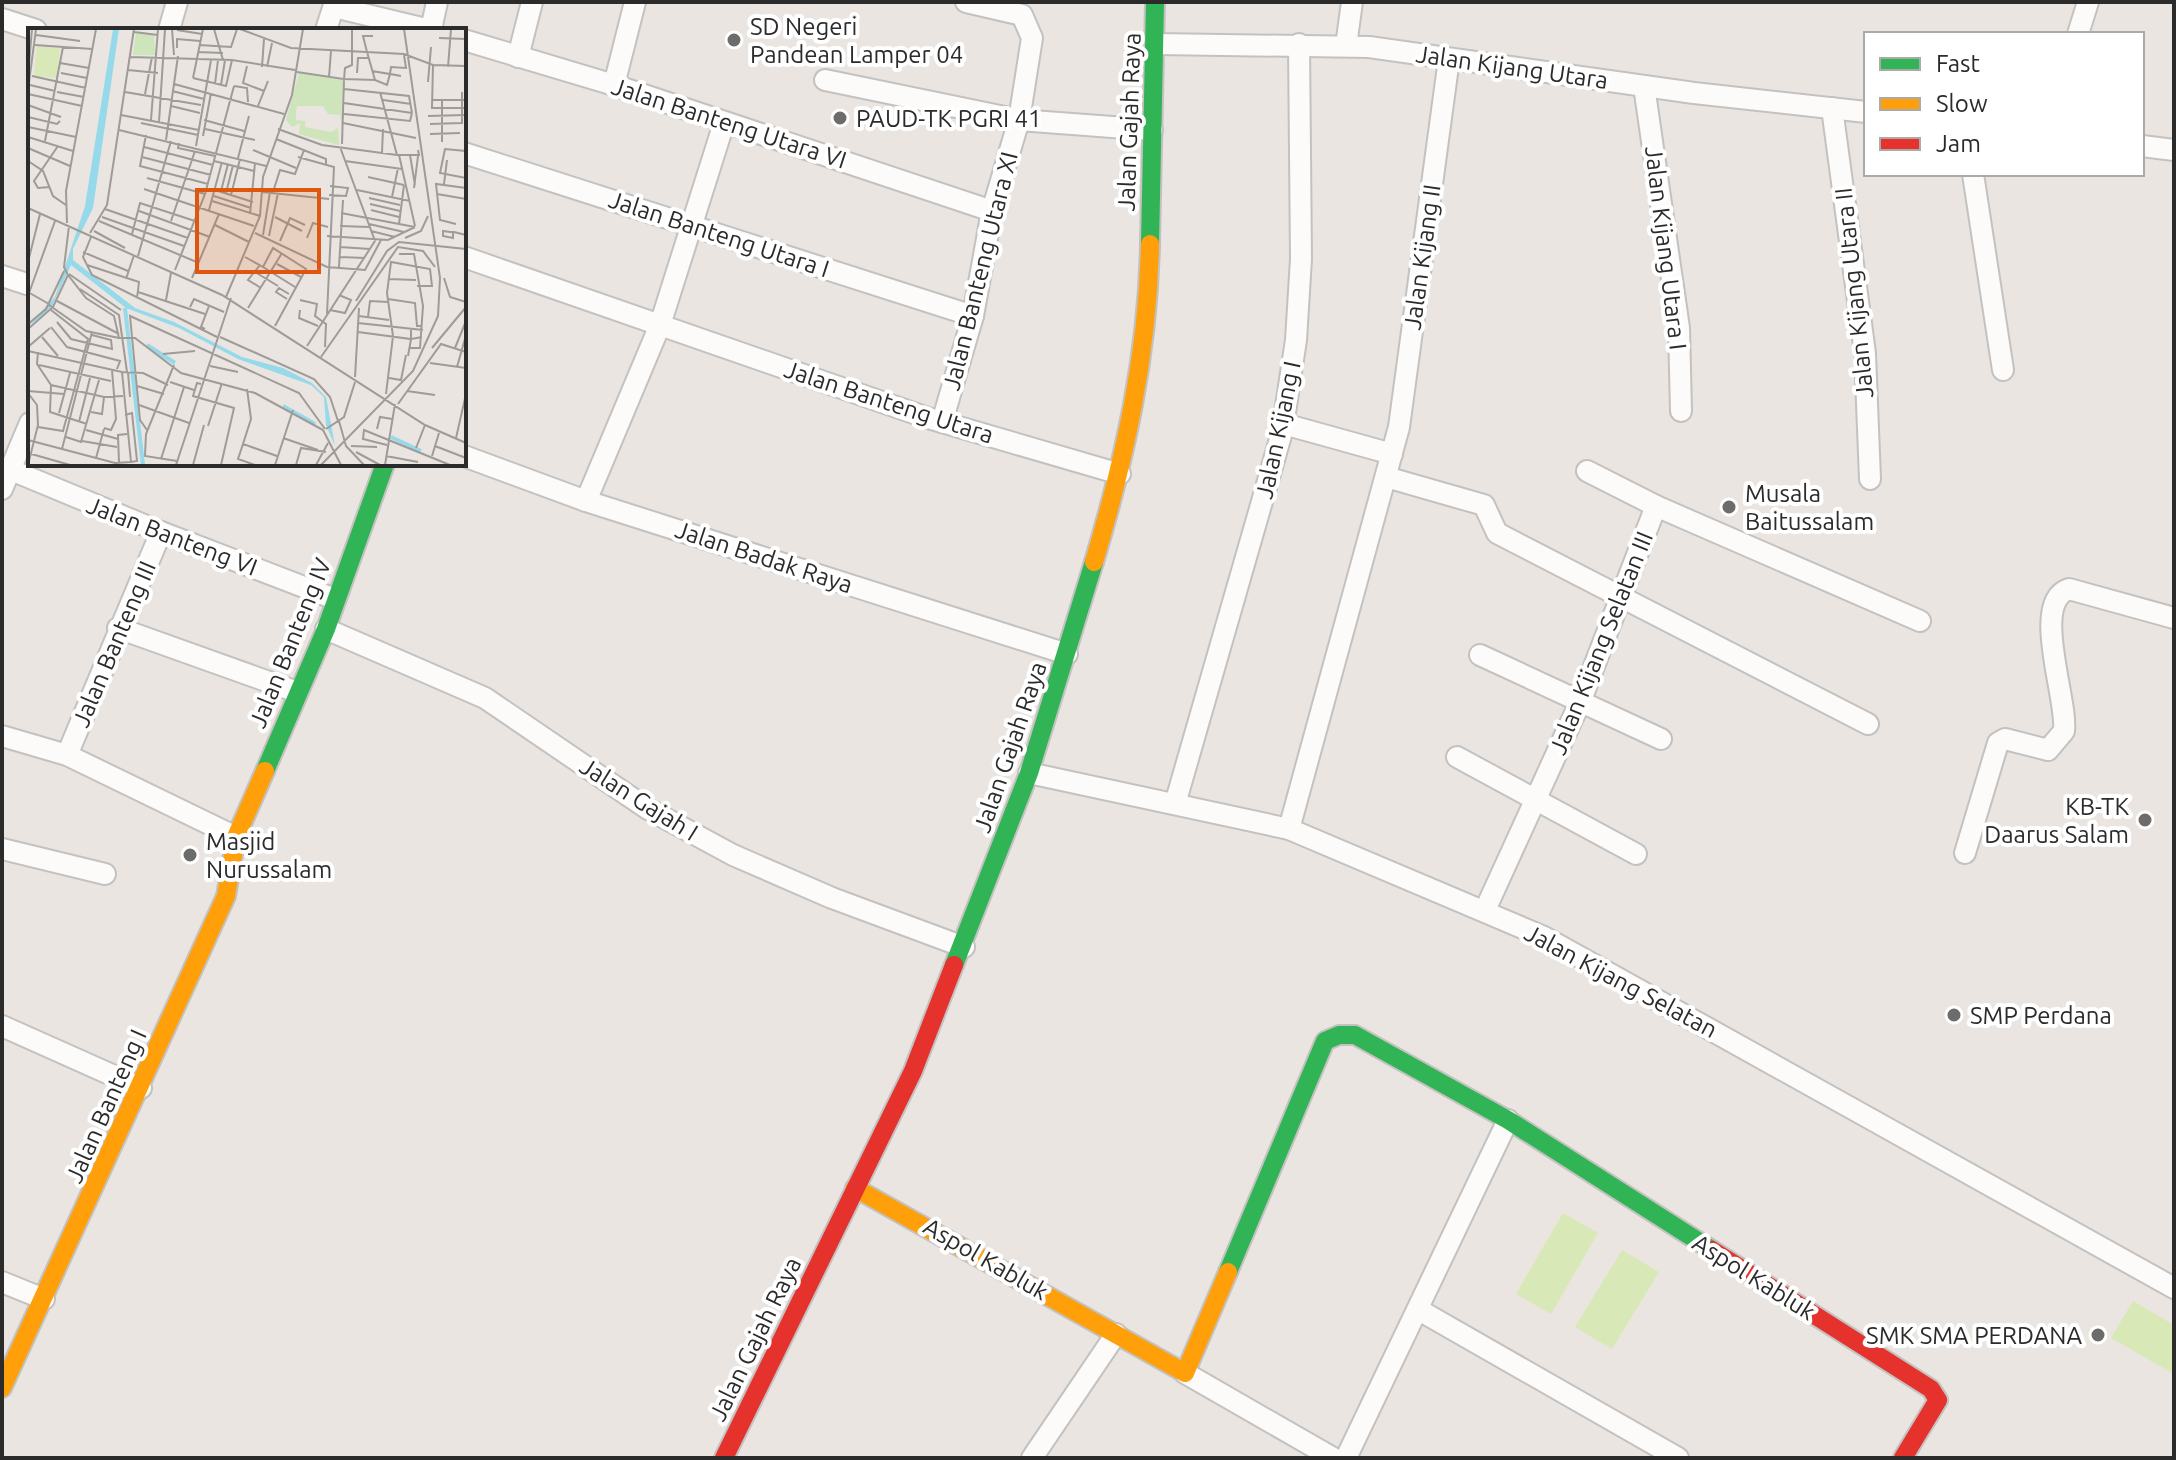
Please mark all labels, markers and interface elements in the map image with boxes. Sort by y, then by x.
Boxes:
place label: SD Negeri Pandean Lamper 04 [750,13,963,68]
inset map [28,28,466,466]
marker: SD Negeri Pandean Lamper 04 [725,31,743,49]
street label: Jalan Gajah Raya [1112,32,1146,212]
legend [1864,32,2144,176]
street label: Jalan Kijang Utara [1414,40,1610,94]
text: Fast [1936,50,1980,77]
street label: Jalan Banteng Utara VI [608,72,850,174]
text: Slow [1936,90,1988,117]
place label: PAUD-TK PGRI 41 [856,105,1042,132]
marker: PAUD-TK PGRI 41 [831,109,849,127]
text: Jam [1936,130,1981,157]
street label: Jalan Kijang Utara I [1640,144,1692,352]
street label: Jalan Banteng Utara XI [937,149,1023,393]
street label: Jalan Kijang II [1398,183,1446,331]
street label: Jalan Banteng Utara I [605,186,833,282]
street label: Jalan Kijang Utara II [1830,186,1878,400]
street label: Jalan Banteng Utara [781,355,997,449]
street label: Jalan Kijang I [1250,359,1306,501]
place label: Musala Baitussalam [1745,480,1874,535]
street label: Jalan Banteng VI [83,491,261,581]
marker: Musala Baitussalam [1720,498,1738,516]
street label: Jalan Badak Raya [672,516,856,598]
street label: Jalan Kijang Selatan III [1544,528,1658,758]
street label: Jalan Banteng IV [244,554,336,732]
street label: Jalan Banteng III [67,557,161,731]
street label: Jalan Gajah Raya [968,658,1052,836]
street label: Jalan Gajah I [575,752,703,846]
place label: KB-TK Daarus Salam [1984,793,2129,848]
marker: KB-TK Daarus Salam [2136,811,2154,829]
place label: Masjid Nurussalam [206,828,332,883]
marker: Masjid Nurussalam [181,846,199,864]
street label: Jalan Kijang Selatan [1520,919,1722,1043]
place label: SMP Perdana [1970,1002,2112,1029]
marker: SMP Perdana [1945,1006,1963,1024]
street label: Jalan Banteng I [60,1025,152,1187]
street label: Aspol Kabluk [919,1212,1053,1306]
street label: Aspol Kabluk [1688,1229,1820,1325]
street label: Jalan Gajah Raya [704,1253,806,1425]
place label: SMK SMA PERDANA [1866,1322,2082,1349]
marker: SMK SMA PERDANA [2089,1326,2107,1344]

